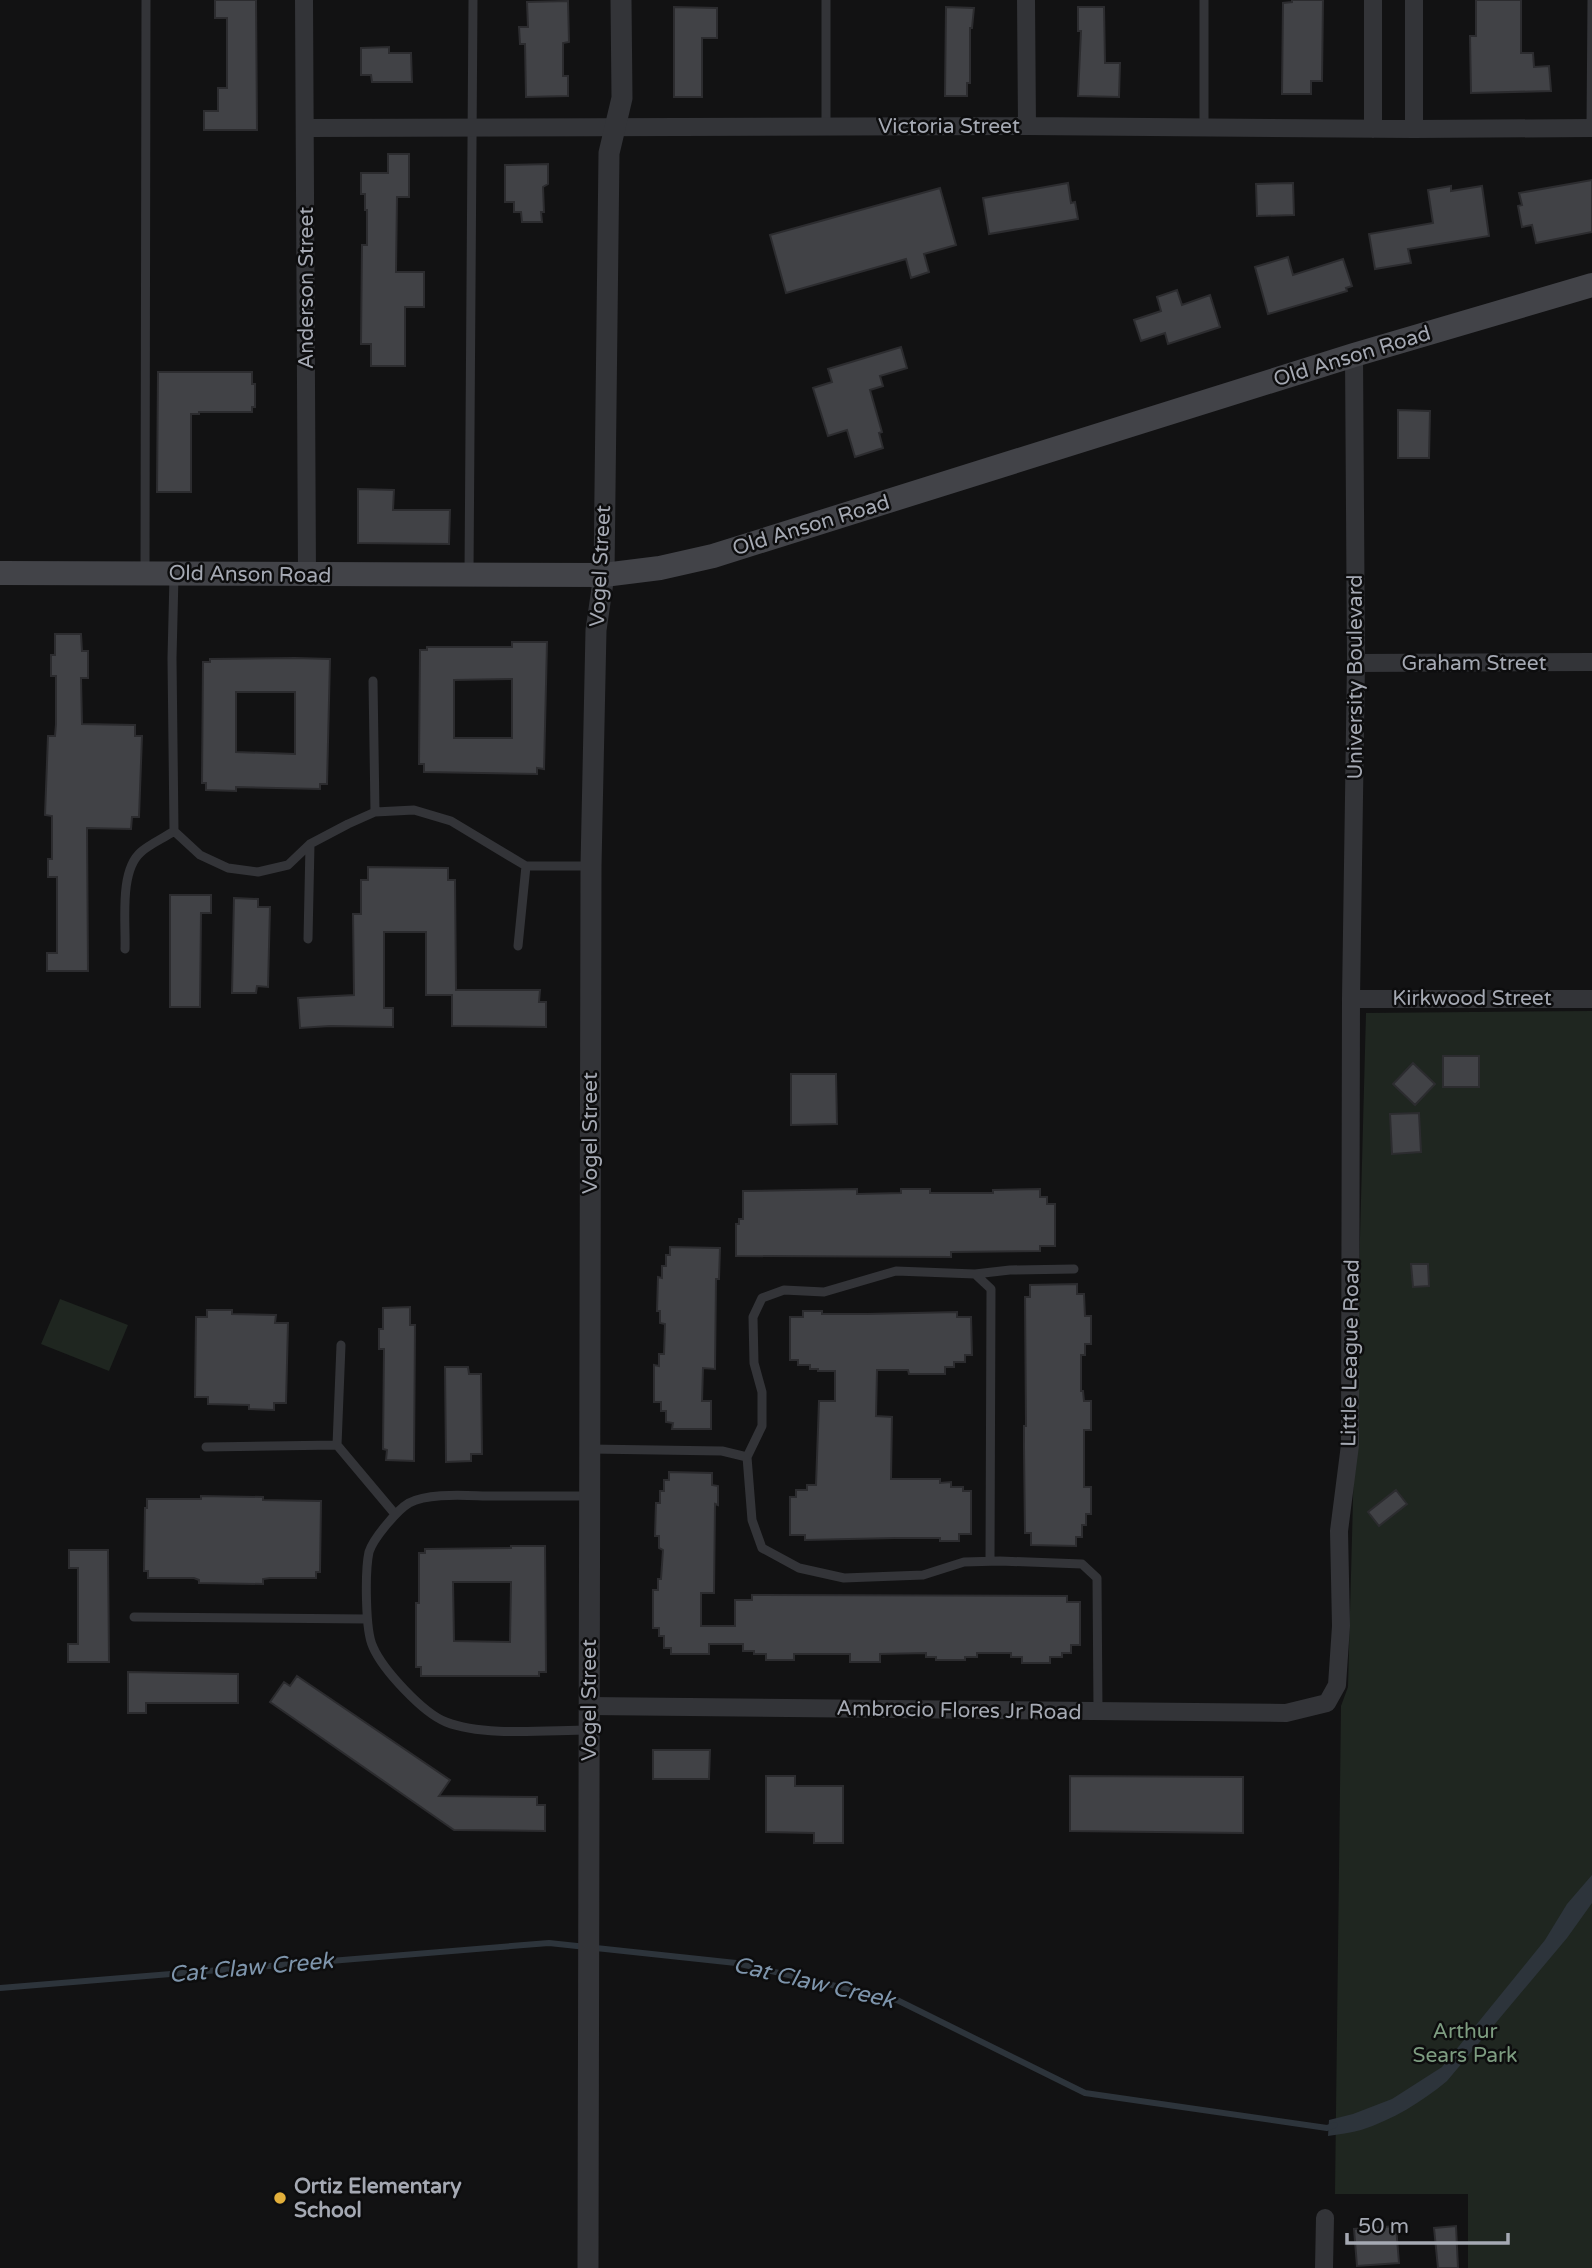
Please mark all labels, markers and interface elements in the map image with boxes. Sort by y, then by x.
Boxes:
street label: Victoria Street [878,114,1020,139]
street label: Anderson Street [294,207,319,369]
street label: Old Anson Road [1271,321,1434,392]
street label: Old Anson Road [730,490,893,561]
street label: Vogel Street [585,504,616,628]
street label: Old Anson Road [168,561,332,588]
street label: University Boulevard [1343,574,1368,780]
street label: Graham Street [1401,651,1547,676]
street label: Kirkwood Street [1392,986,1552,1011]
street label: Vogel Street [578,1072,603,1194]
street label: Little League Road [1336,1259,1365,1447]
street label: Vogel Street [577,1639,602,1761]
street label: Ambrocio Flores Jr Road [836,1696,1082,1725]
water label: Cat Claw Creek [168,1947,336,1989]
water label: Cat Claw Creek [730,1951,899,2015]
park label: Arthur Sears Park [1412,2019,1518,2068]
place label: Ortiz Elementary School [294,2174,462,2223]
marker: Ortiz Elementary School [272,2190,288,2206]
scale bar [1347,2202,1508,2246]
text: 50 m [1358,2214,1409,2239]

